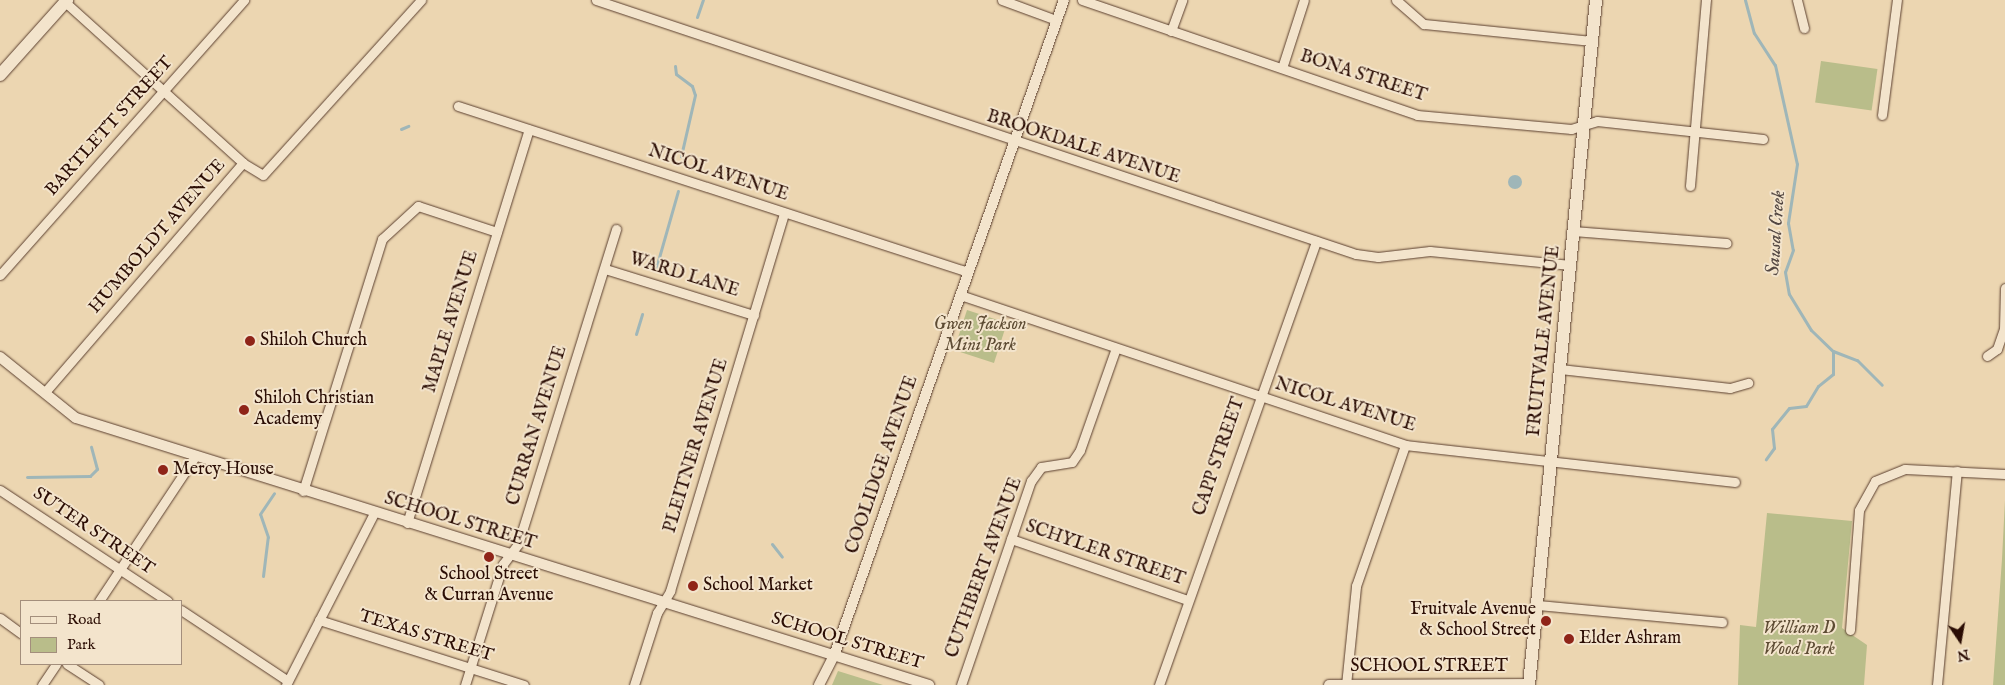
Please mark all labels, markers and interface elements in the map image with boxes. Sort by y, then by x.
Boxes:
street label: BONA STREET [1297,46,1429,108]
street label: BARTLETT STREET [42,53,178,201]
street label: BROOKDALE AVENUE [984,107,1182,189]
street label: NICOL AVENUE [645,141,791,207]
street label: HUMBOLDT AVENUE [85,155,231,319]
water label: Sausal Creek [1763,190,1791,276]
street label: FRUITVALE AVENUE [1524,244,1566,438]
street label: MAPLE AVENUE [420,248,484,396]
street label: WARD LANE [627,249,741,303]
park label: Gwen Jackson Mini Park [933,315,1027,358]
place label: Shiloh Church [260,330,367,352]
marker: Shiloh Church [244,335,256,347]
street label: CURRAN AVENUE [503,344,573,508]
street label: PLEITNER AVENUE [660,356,734,536]
street label: COOLIDGE AVENUE [842,373,924,557]
street label: NICOL AVENUE [1272,374,1418,438]
place label: Shiloh Christian Academy [254,389,374,432]
street label: CAPP STREET [1190,395,1250,519]
marker: Shiloh Christian Academy [238,404,250,416]
place label: Mercy House [173,459,274,481]
marker: Mercy House [157,464,169,476]
street label: CUTHBERT AVENUE [942,475,1028,661]
street label: SUTER STREET [28,483,158,581]
street label: SCHOOL STREET [381,489,539,555]
street label: SCHYLER STREET [1023,517,1187,591]
marker: School Street & Curran Avenue [483,551,495,563]
place label: School Street & Curran Avenue [424,565,554,608]
place label: School Market [703,575,813,597]
marker: School Market [687,580,699,592]
legend [20,600,182,665]
place label: Fruitvale Avenue & School Street [1410,600,1536,642]
street label: TEXAS STREET [356,606,496,668]
street label: SCHOOL STREET [768,609,926,675]
text: Road [67,610,101,629]
marker: Fruitvale Avenue & School Street [1540,615,1552,627]
north arrow [1935,615,1985,665]
park label: William D Wood Park [1763,619,1835,662]
place label: Elder Ashram [1579,628,1681,650]
marker: Elder Ashram [1563,633,1575,645]
text: Park [67,635,96,654]
text: N [1955,645,1971,665]
street label: SCHOOL STREET [1350,656,1508,678]

